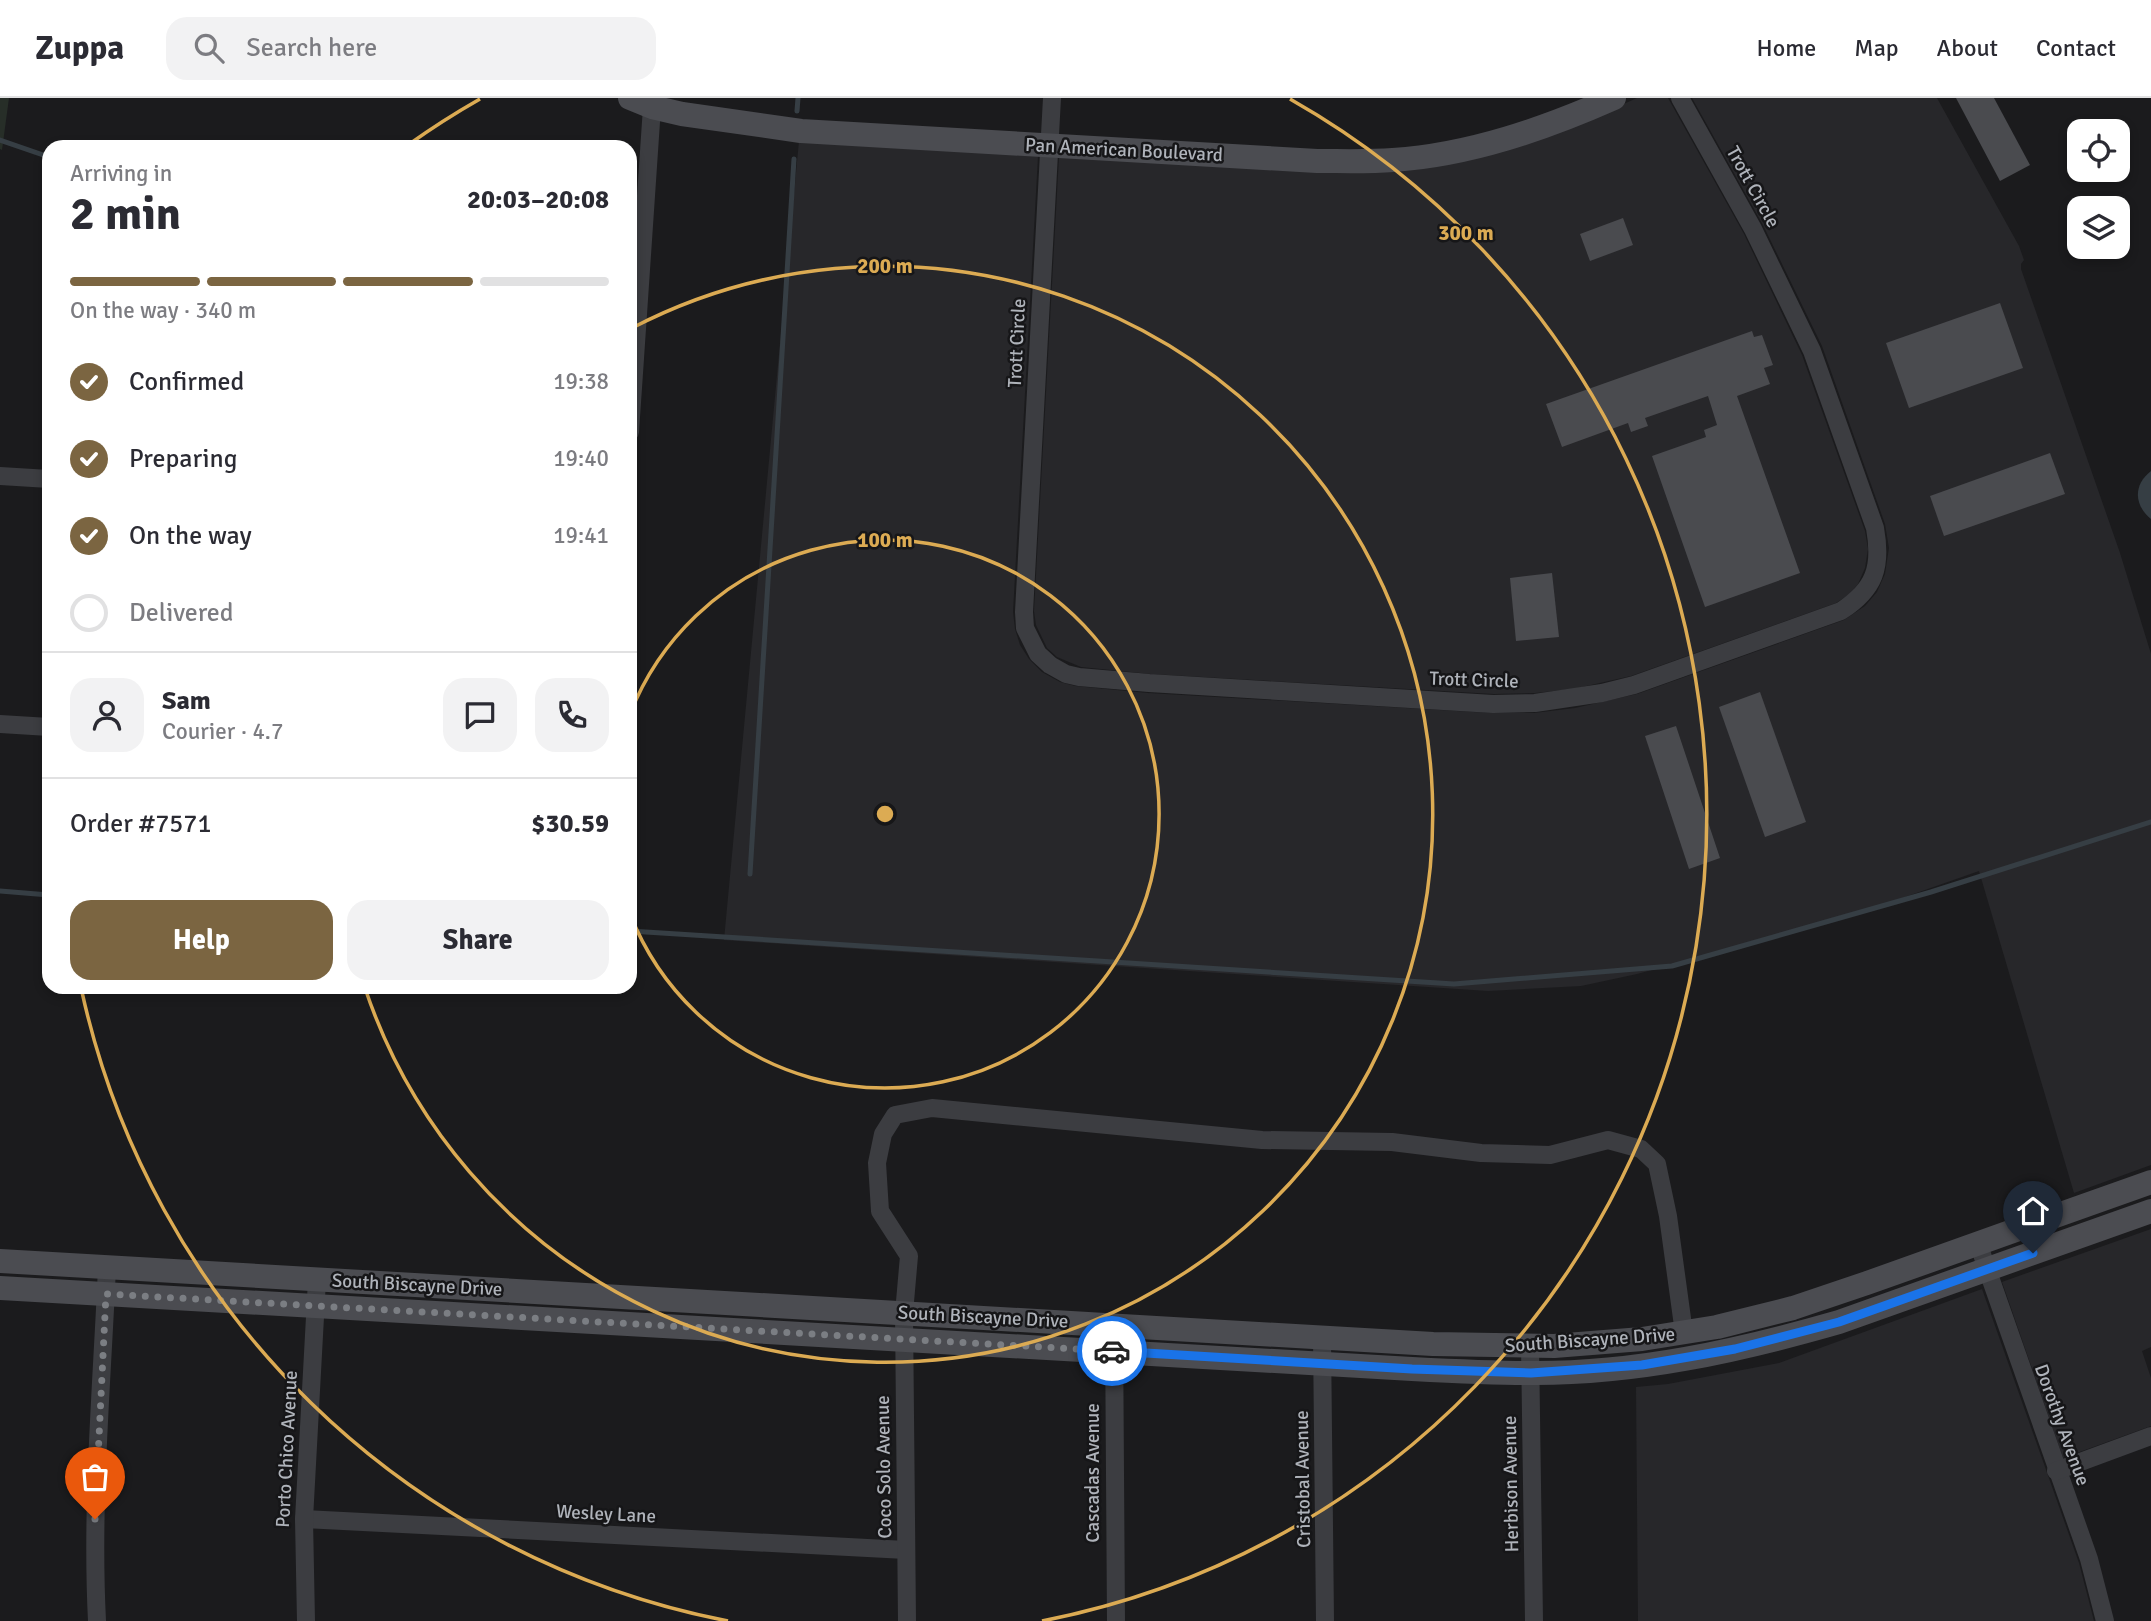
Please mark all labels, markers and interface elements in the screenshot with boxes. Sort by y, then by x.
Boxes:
search box [166,17,656,80]
text: Zuppa [35,28,124,69]
icon: search [190,29,228,67]
text: Search here [246,32,377,64]
text: Home [1756,33,1816,63]
text: Map [1854,33,1899,63]
text: About [1937,33,1998,63]
text: Contact [2036,33,2116,63]
map controls [2067,119,2130,259]
button: locate [2067,119,2130,182]
street label: Pan American Boulevard [1025,133,1223,167]
street label: Trott Circle [1721,142,1785,232]
text: Arriving in [70,159,172,188]
text: 20:03–20:08 [467,184,609,216]
text: 2 min [70,186,181,242]
button: layers [2067,196,2130,259]
text: 300 m [1438,220,1494,246]
text: 200 m [857,253,913,279]
text: On the way · 340 m [70,296,256,325]
street label: Trott Circle [1003,298,1031,388]
icon: check [70,363,108,401]
text: Confirmed [129,366,244,398]
text: 19:38 [553,367,609,396]
icon: check [70,440,108,478]
text: Preparing [129,443,237,475]
text: 19:40 [553,444,609,473]
icon: check [70,517,108,555]
text: On the way [129,520,252,552]
text: 19:41 [553,521,609,550]
text: 100 m [857,527,913,553]
text: Delivered [129,597,234,629]
street label: Trott Circle [1429,666,1519,694]
button: person [70,678,144,752]
button: chat [443,678,517,752]
button: phone [535,678,609,752]
text: Sam [162,685,211,717]
text: Courier · 4.7 [162,717,283,746]
centre of rings [873,802,897,826]
text: Order #7571 [70,808,211,840]
text: $30.59 [531,808,609,840]
button: Help [70,900,333,980]
button: Share [347,900,609,980]
pin [2003,1181,2063,1253]
icon: home [2014,1192,2052,1230]
street label: South Biscayne Drive [331,1269,503,1301]
street label: South Biscayne Drive [897,1301,1069,1333]
courier [1077,1316,1147,1386]
street label: South Biscayne Drive [1504,1322,1676,1358]
icon: car [1093,1332,1131,1370]
street label: Dorothy Avenue [2029,1361,2095,1489]
street label: Porto Chico Avenue [271,1370,303,1528]
street label: Coco Solo Avenue [871,1395,897,1539]
street label: Cascadas Avenue [1081,1403,1105,1543]
street label: Cristobal Avenue [1290,1410,1316,1548]
street label: Herbison Avenue [1498,1415,1524,1553]
pin [65,1447,125,1519]
icon: bag [76,1458,114,1496]
street label: Wesley Lane [555,1499,657,1529]

